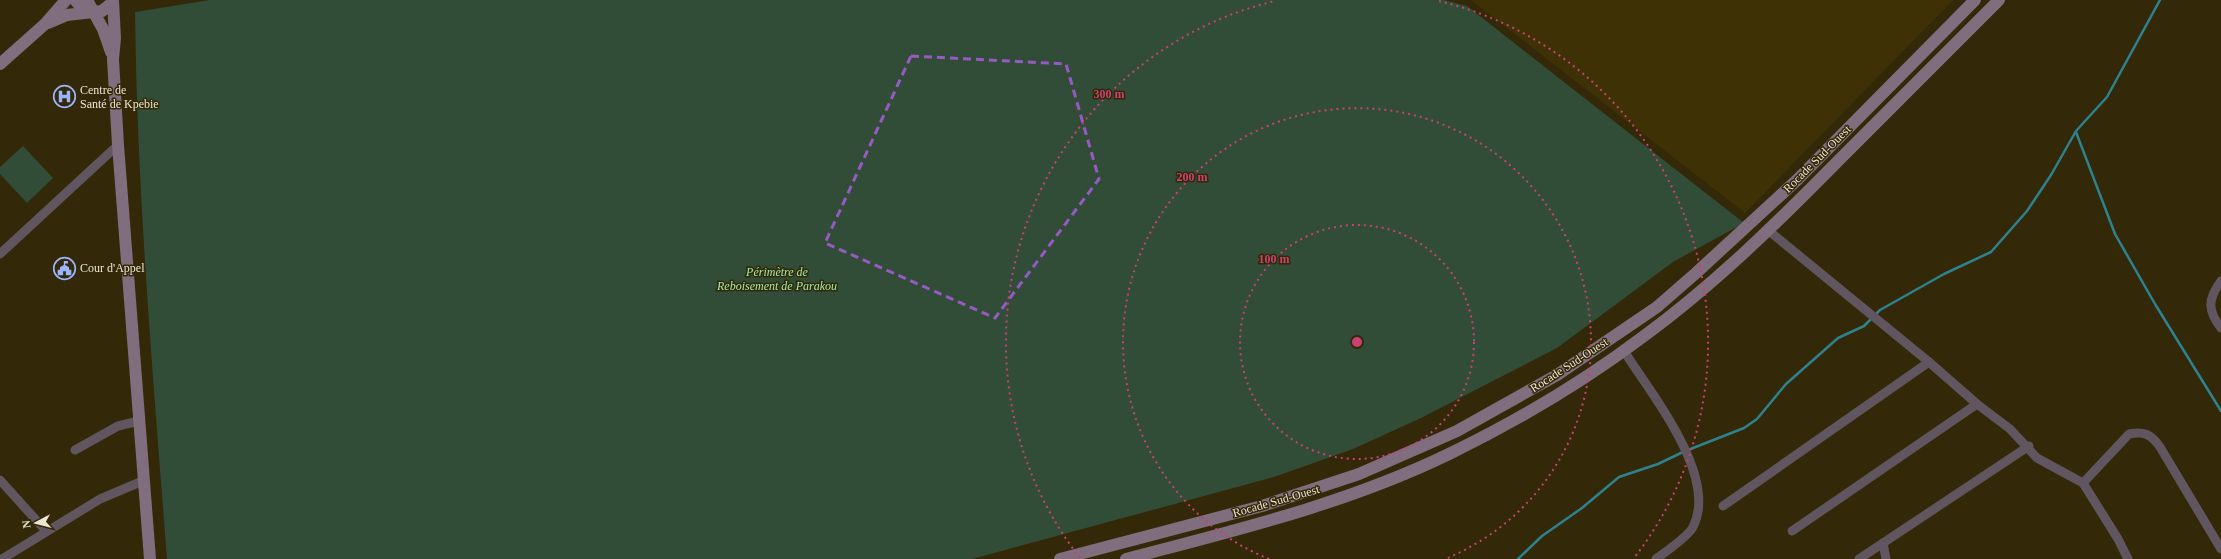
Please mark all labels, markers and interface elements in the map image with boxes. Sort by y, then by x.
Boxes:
place label: Centre de Santé de Kpebie [80,83,159,111]
hospital icon: Centre de Santé de Kpebie [52,84,78,110]
text: 300 m [1094,87,1125,101]
street label: Rocade Sud-Ouest [1780,122,1854,196]
text: 200 m [1177,170,1208,184]
text: 100 m [1259,252,1290,266]
public building icon: Cour d'Appel [51,255,77,281]
place label: Cour d'Appel [80,261,145,275]
park label: Périmètre de Reboisement de Parakou [716,265,837,293]
street label: Rocade Sud-Ouest [1528,334,1611,395]
centre of rings [1350,335,1364,349]
street label: Rocade Sud-Ouest [1231,482,1322,520]
north arrow [16,503,56,543]
text: N [20,519,33,529]

